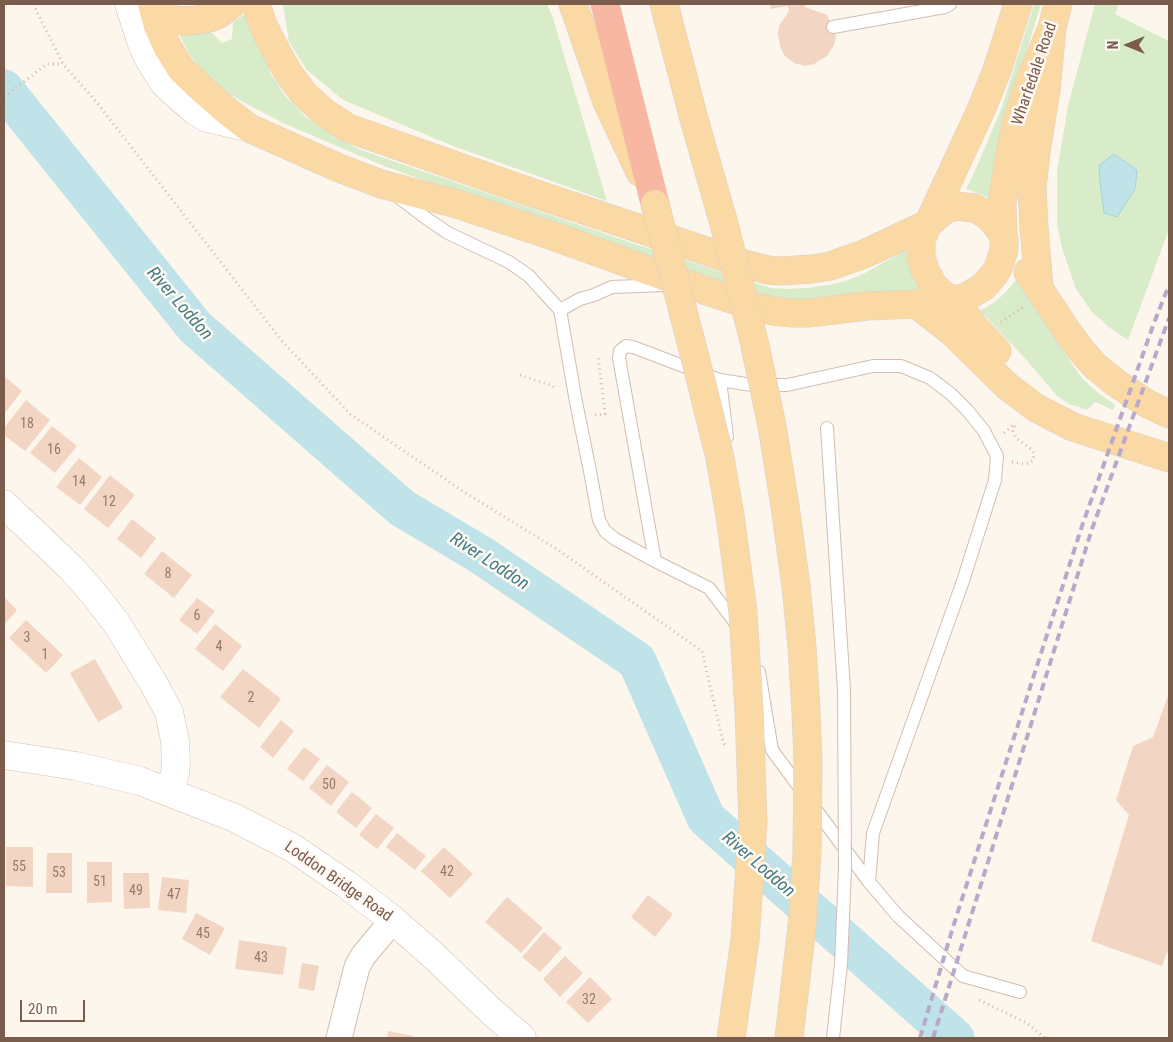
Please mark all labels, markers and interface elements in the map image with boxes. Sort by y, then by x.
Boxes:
street label: Wharfedale Road [1008,20,1062,128]
north arrow [1103,20,1153,70]
text: N [1105,41,1121,49]
water label: River Loddon [141,263,217,345]
house number: 18 [20,416,34,432]
house number: 16 [47,442,61,458]
house number: 14 [72,474,86,490]
house number: 12 [102,494,116,510]
water label: River Loddon [445,528,533,596]
house number: 8 [165,566,171,582]
house number: 6 [194,608,200,624]
house number: 3 [24,630,30,646]
house number: 4 [216,639,222,655]
house number: 1 [42,647,48,663]
house number: 2 [248,690,254,706]
house number: 50 [322,777,336,793]
water label: River Loddon [717,827,799,903]
street label: Loddon Bridge Road [280,838,396,926]
house number: 55 [12,859,26,875]
house number: 42 [440,864,454,880]
house number: 53 [52,865,66,881]
house number: 51 [93,874,107,890]
house number: 49 [129,883,143,899]
house number: 47 [167,887,181,903]
house number: 45 [196,926,210,942]
house number: 43 [254,950,268,966]
scale bar [22,990,88,1022]
house number: 32 [582,992,596,1008]
text: 20 m [28,1000,58,1018]

